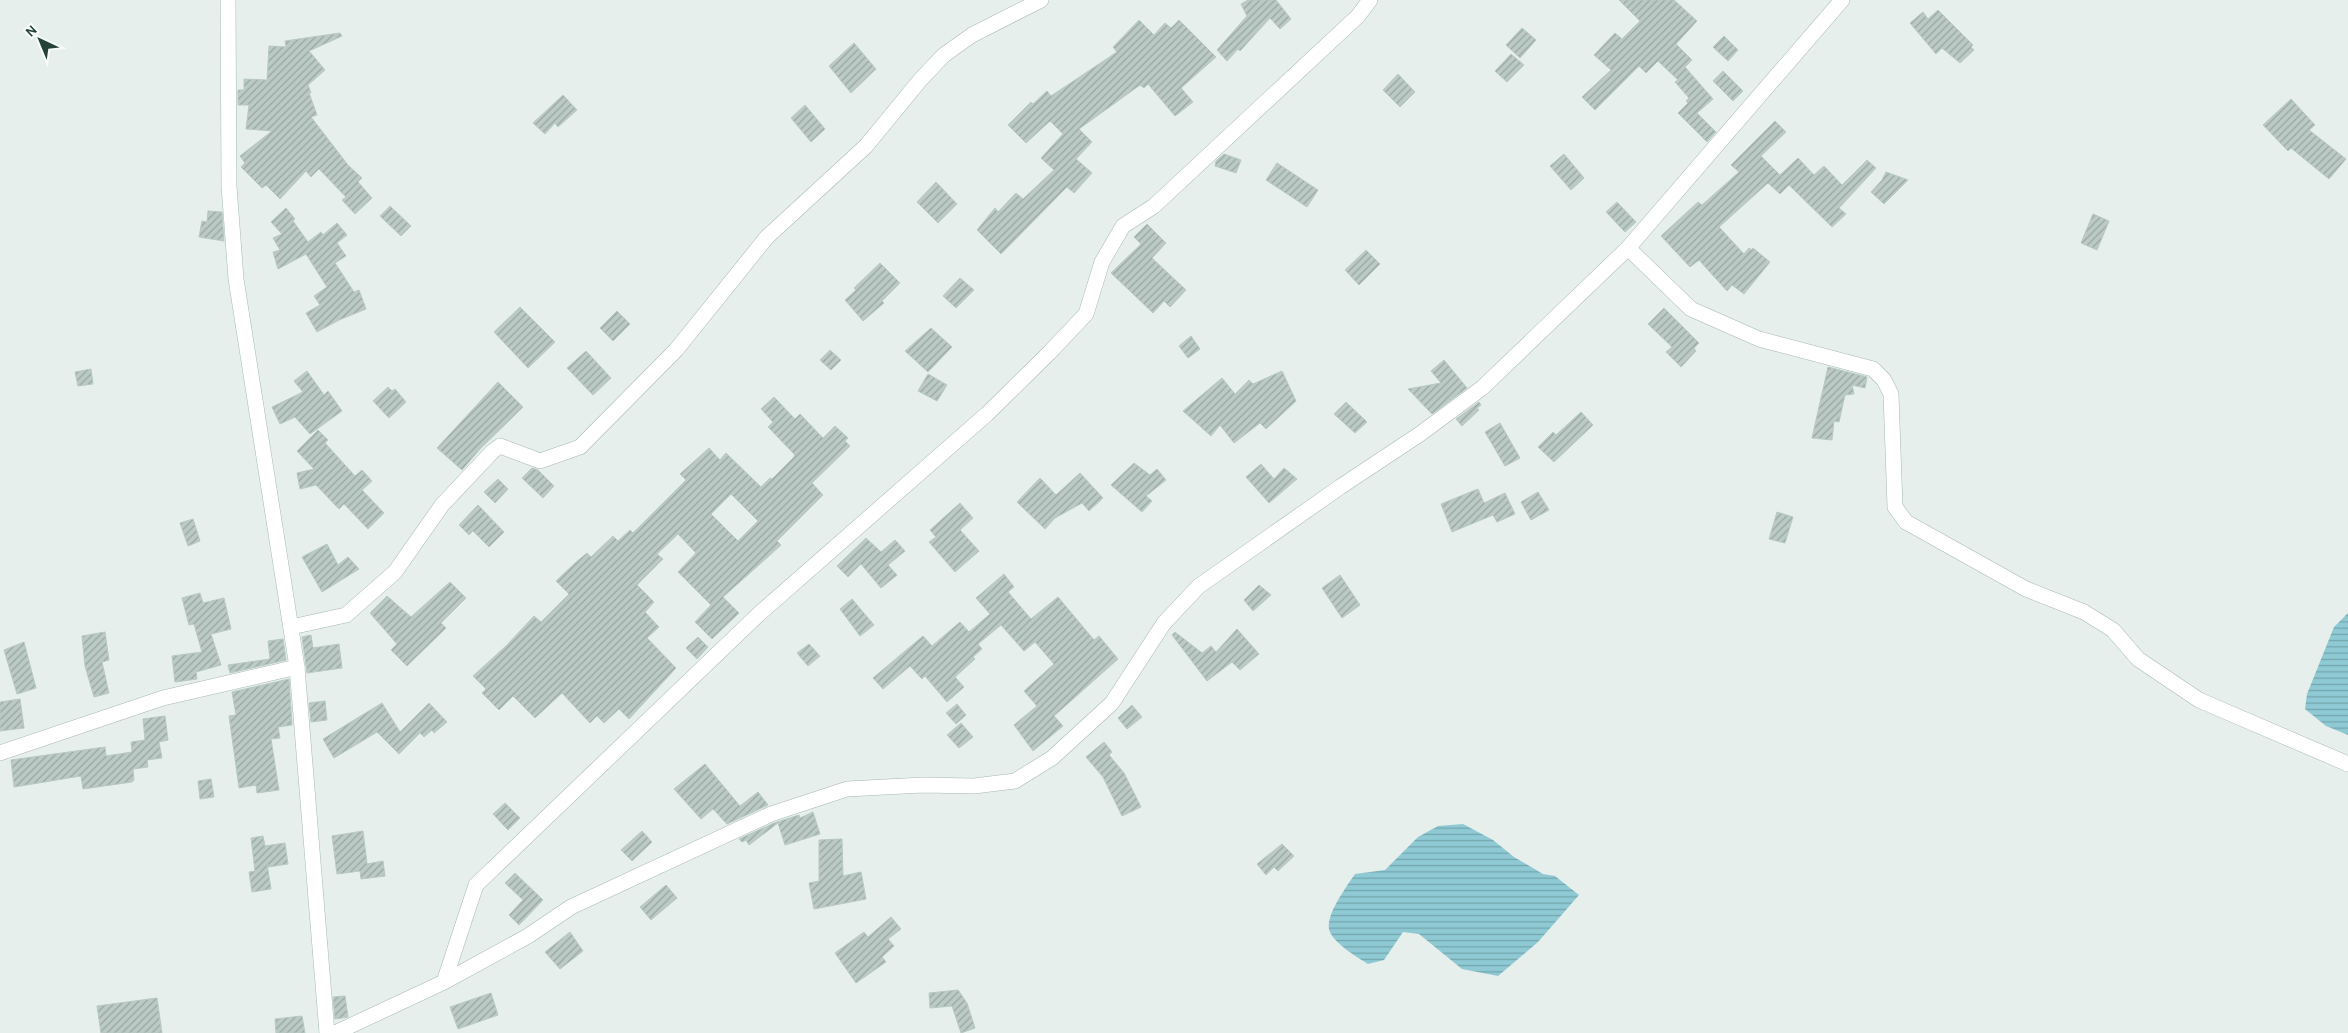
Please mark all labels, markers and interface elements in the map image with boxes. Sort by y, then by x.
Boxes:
north arrow [15,15,65,65]
text: N [22,21,41,41]

